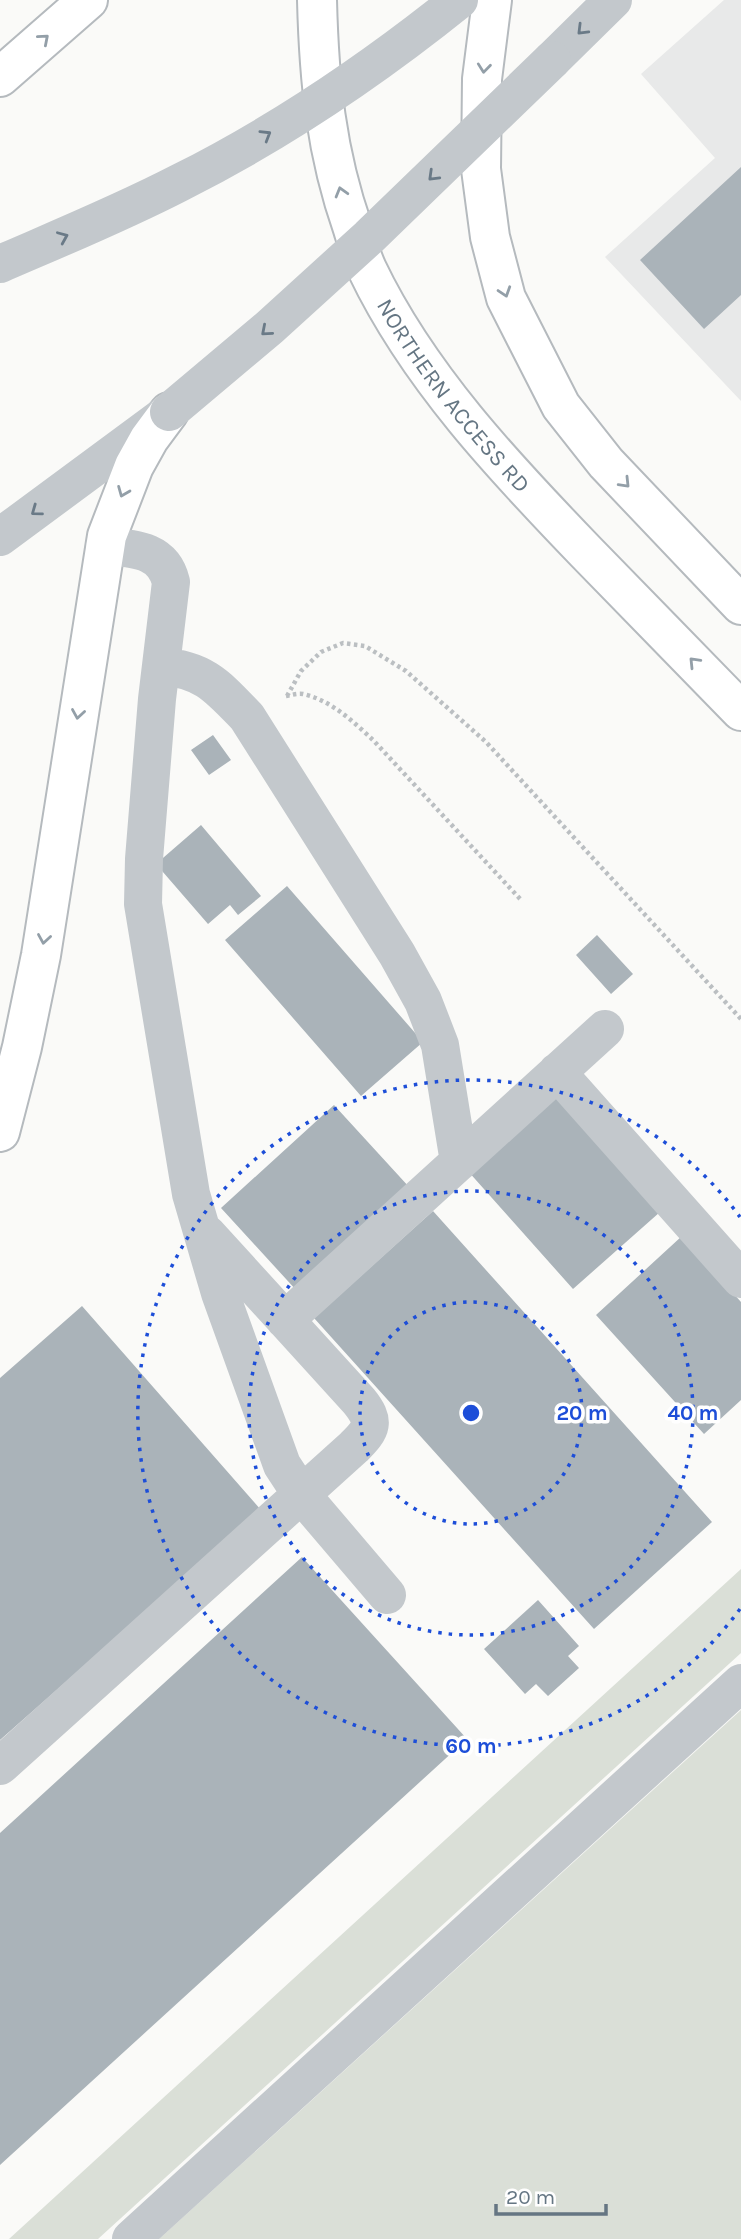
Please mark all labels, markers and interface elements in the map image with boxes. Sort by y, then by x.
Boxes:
one-way arrow [578,22,591,35]
one-way arrow [36,35,49,47]
one-way arrow [476,62,491,73]
one-way arrow [258,131,271,144]
one-way arrow [428,167,441,180]
one-way arrow [334,186,349,198]
one-way arrow [56,231,68,245]
one-way arrow [497,286,511,298]
street label: NORTHERN ACCESS RD [371,294,536,498]
one-way arrow [261,322,274,335]
one-way arrow [617,475,630,488]
one-way arrow [118,485,132,497]
one-way arrow [31,503,44,515]
one-way arrow [689,658,702,671]
one-way arrow [71,708,86,720]
one-way arrow [37,933,52,945]
centre of rings [459,1401,483,1425]
text: 20 m [556,1401,608,1425]
text: 40 m [667,1401,719,1425]
text: 60 m [445,1734,497,1758]
scale bar [496,2172,606,2216]
text: 20 m [506,2185,555,2209]

